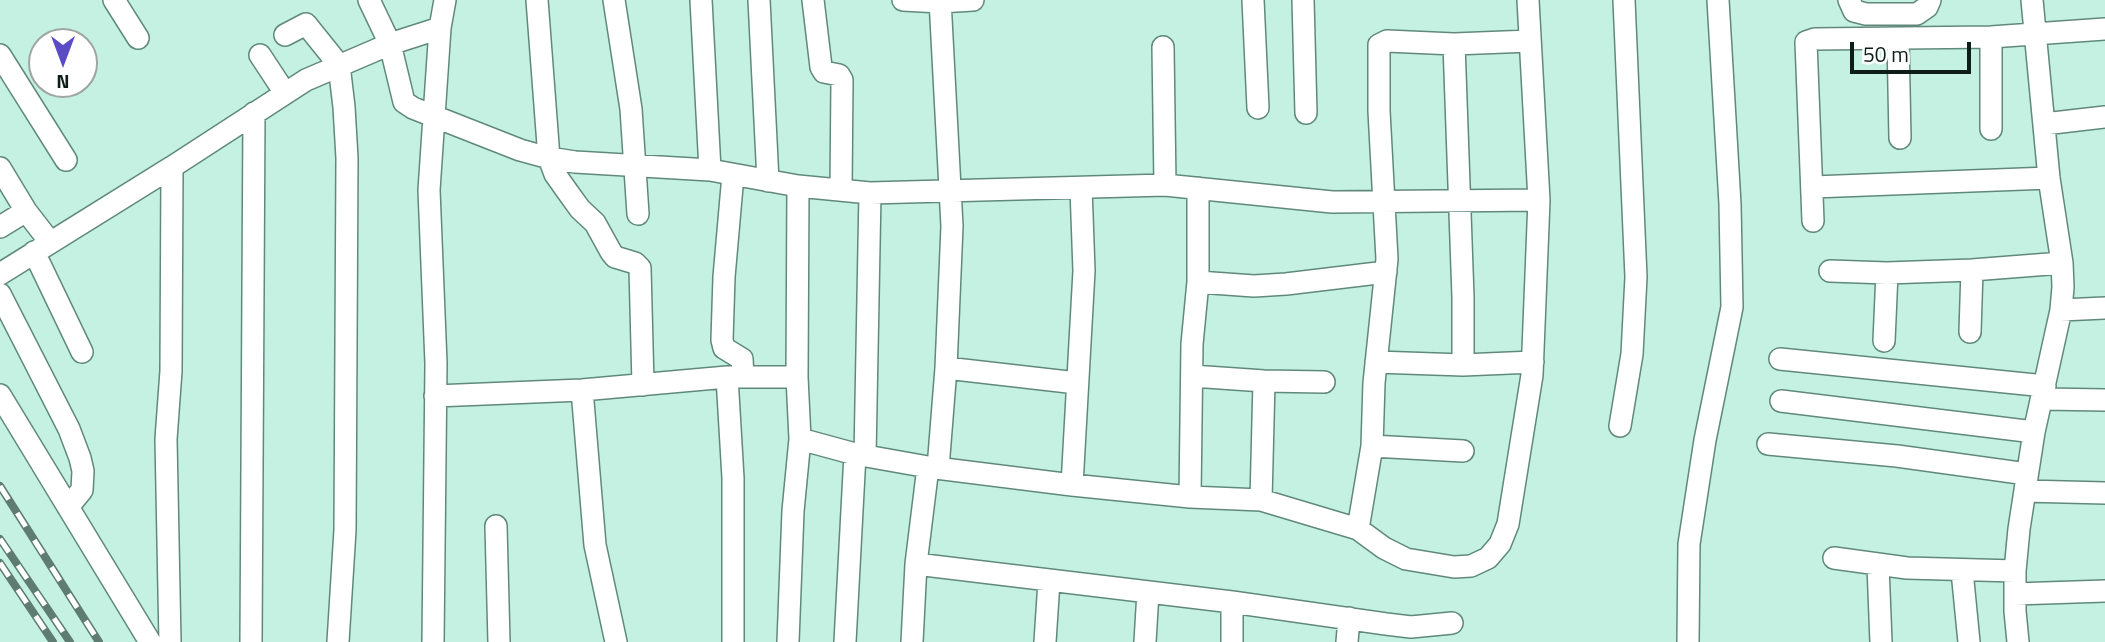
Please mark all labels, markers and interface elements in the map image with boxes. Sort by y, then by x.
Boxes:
north arrow [28,28,98,98]
scale bar [1853,28,1974,72]
text: 50 m [1863,38,1909,70]
text: N [56,68,70,97]

